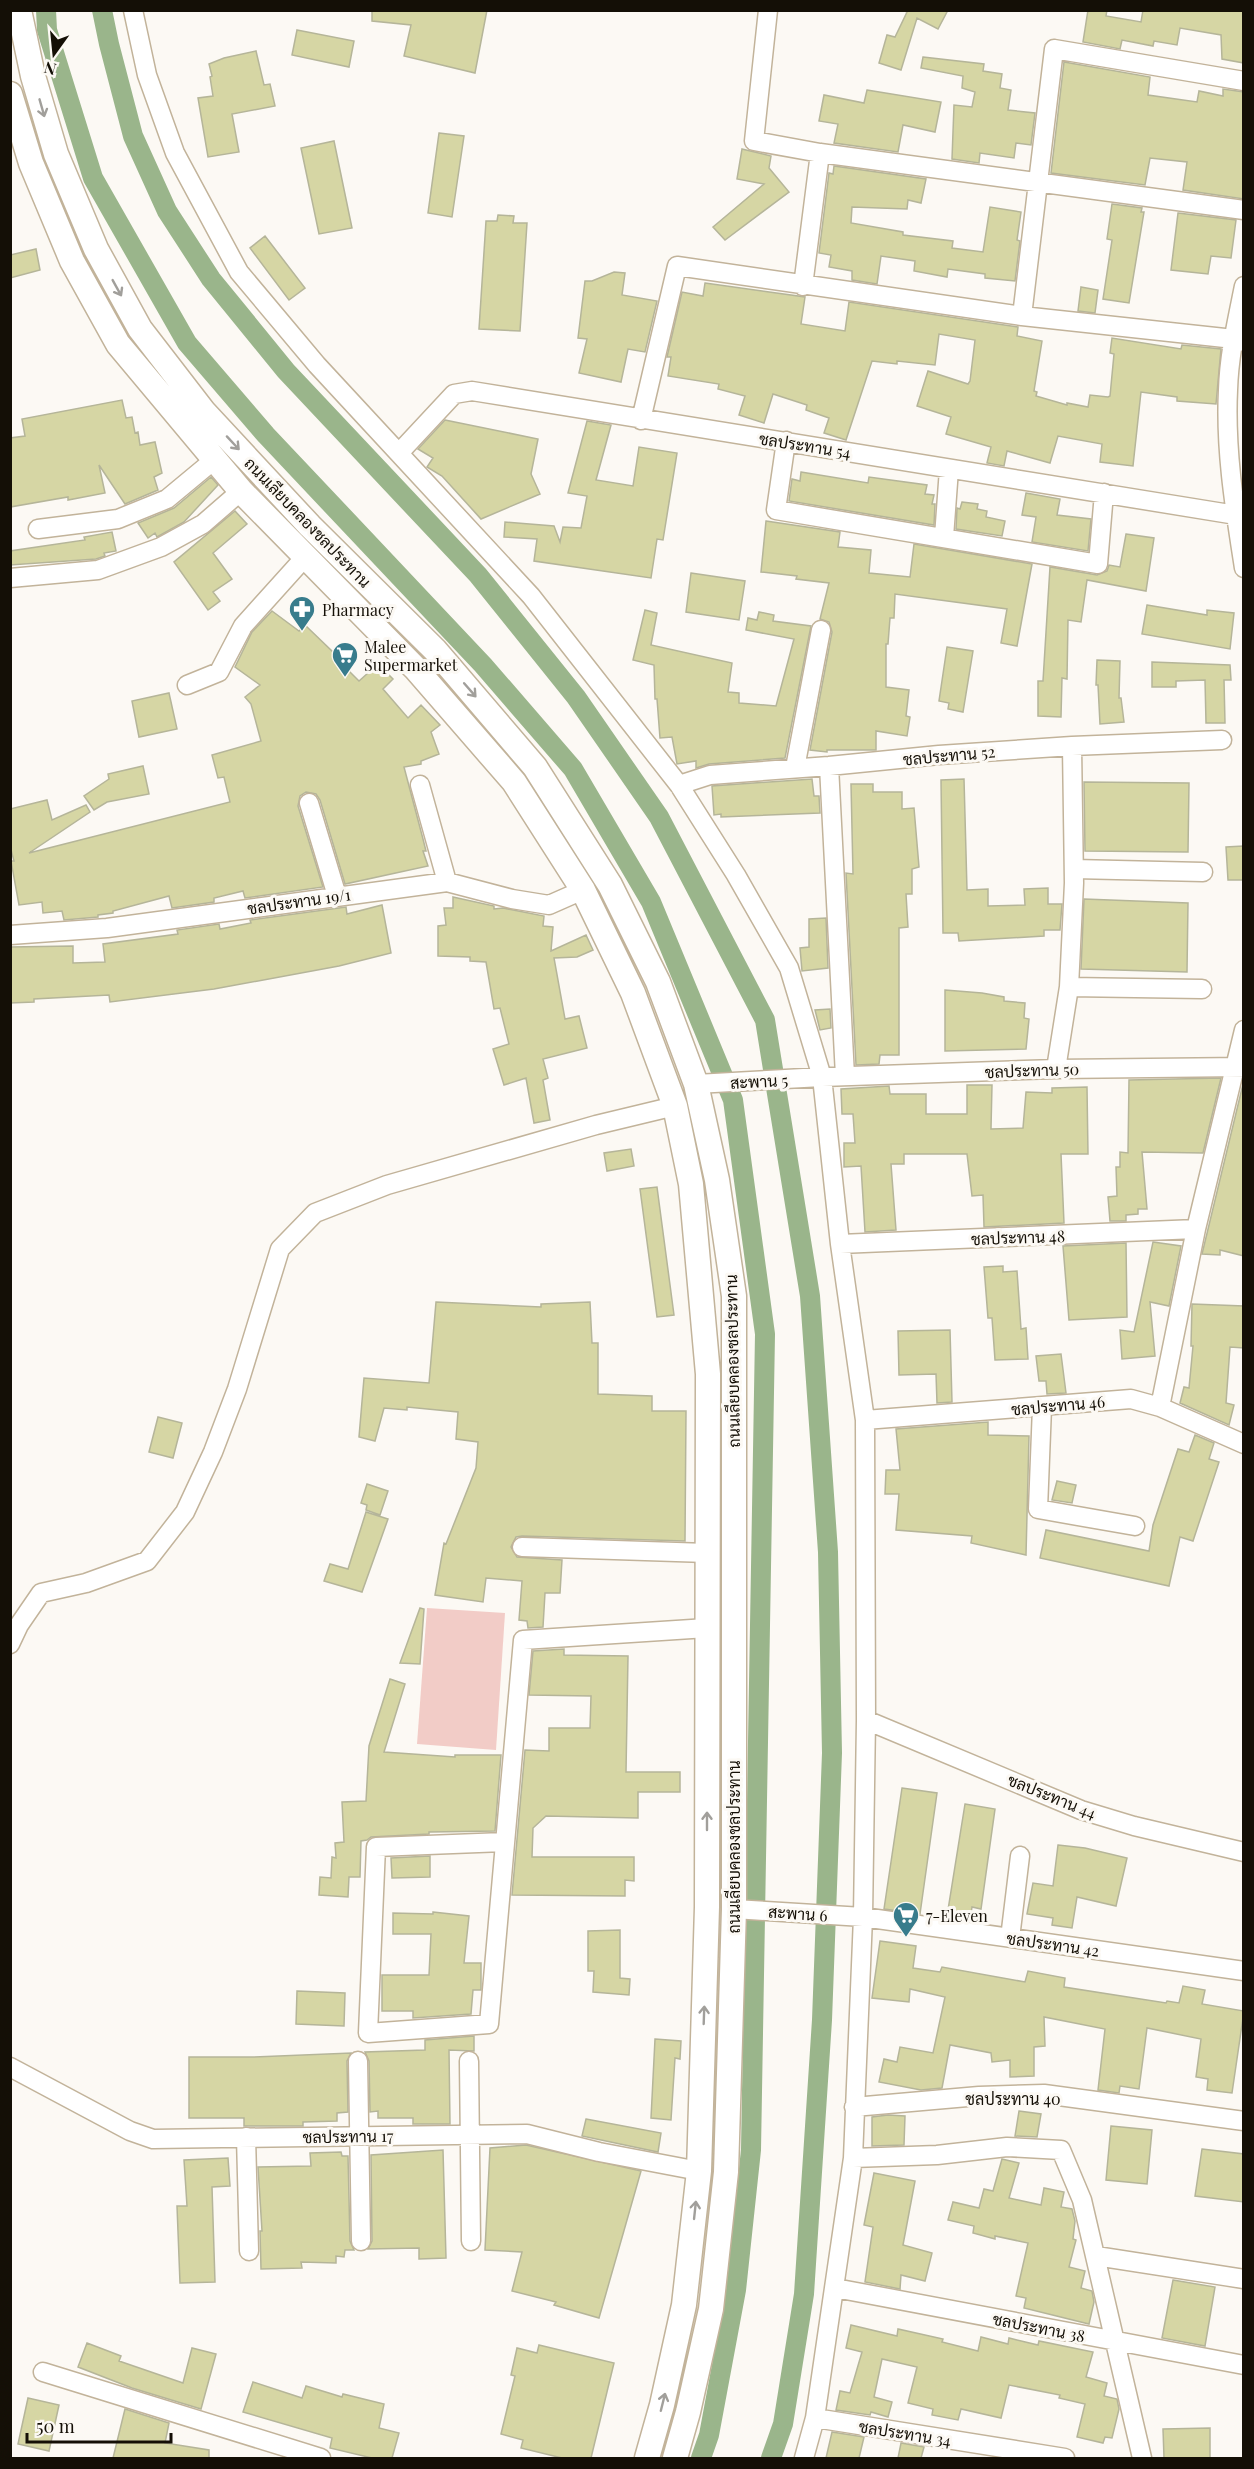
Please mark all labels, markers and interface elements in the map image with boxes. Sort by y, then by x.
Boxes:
north arrow [24,24,84,84]
text: N [41,57,58,81]
one-way arrow [37,98,48,117]
one-way arrow [112,278,123,296]
street label: ชลประทาน 54 [758,427,853,463]
one-way arrow [226,436,240,451]
street label: ถนนเลียบคลองชลประทาน [240,452,376,592]
pharmacy icon: Pharmacy [287,594,317,632]
place label: Pharmacy [322,599,394,620]
place label: Malee Supermarket [364,636,458,675]
supermarket icon: Malee Supermarket [330,640,360,678]
one-way arrow [463,682,477,697]
street label: ชลประทาน 52 [902,741,996,769]
street label: ชลประทาน 19/1 [246,883,352,919]
street label: ชลประทาน 50 [984,1058,1080,1082]
street label: สะพาน 5 [730,1069,788,1093]
street label: ชลประทาน 48 [971,1225,1065,1249]
street label: ถนนเลียบคลองชลประทาน [720,1274,744,1448]
street label: ชลประทาน 46 [1010,1390,1106,1420]
street label: ถนนเลียบคลองชลประทาน [723,1760,744,1934]
street label: ชลประทาน 44 [1005,1769,1099,1823]
one-way arrow [701,1811,713,1831]
street label: สะพาน 6 [768,1900,828,1926]
supermarket icon: 7-Eleven [891,1900,921,1938]
place label: 7-Eleven [926,1905,988,1926]
street label: ชลประทาน 42 [1005,1927,1101,1961]
one-way arrow [698,2006,710,2026]
street label: ชลประทาน 40 [965,2088,1061,2109]
street label: ชลประทาน 17 [303,2125,394,2147]
one-way arrow [690,2201,701,2221]
street label: ชลประทาน 38 [991,2308,1087,2346]
one-way arrow [657,2393,669,2412]
scale bar [27,2406,171,2444]
text: 50 m [36,2414,75,2438]
street label: ชลประทาน 34 [857,2415,953,2451]

